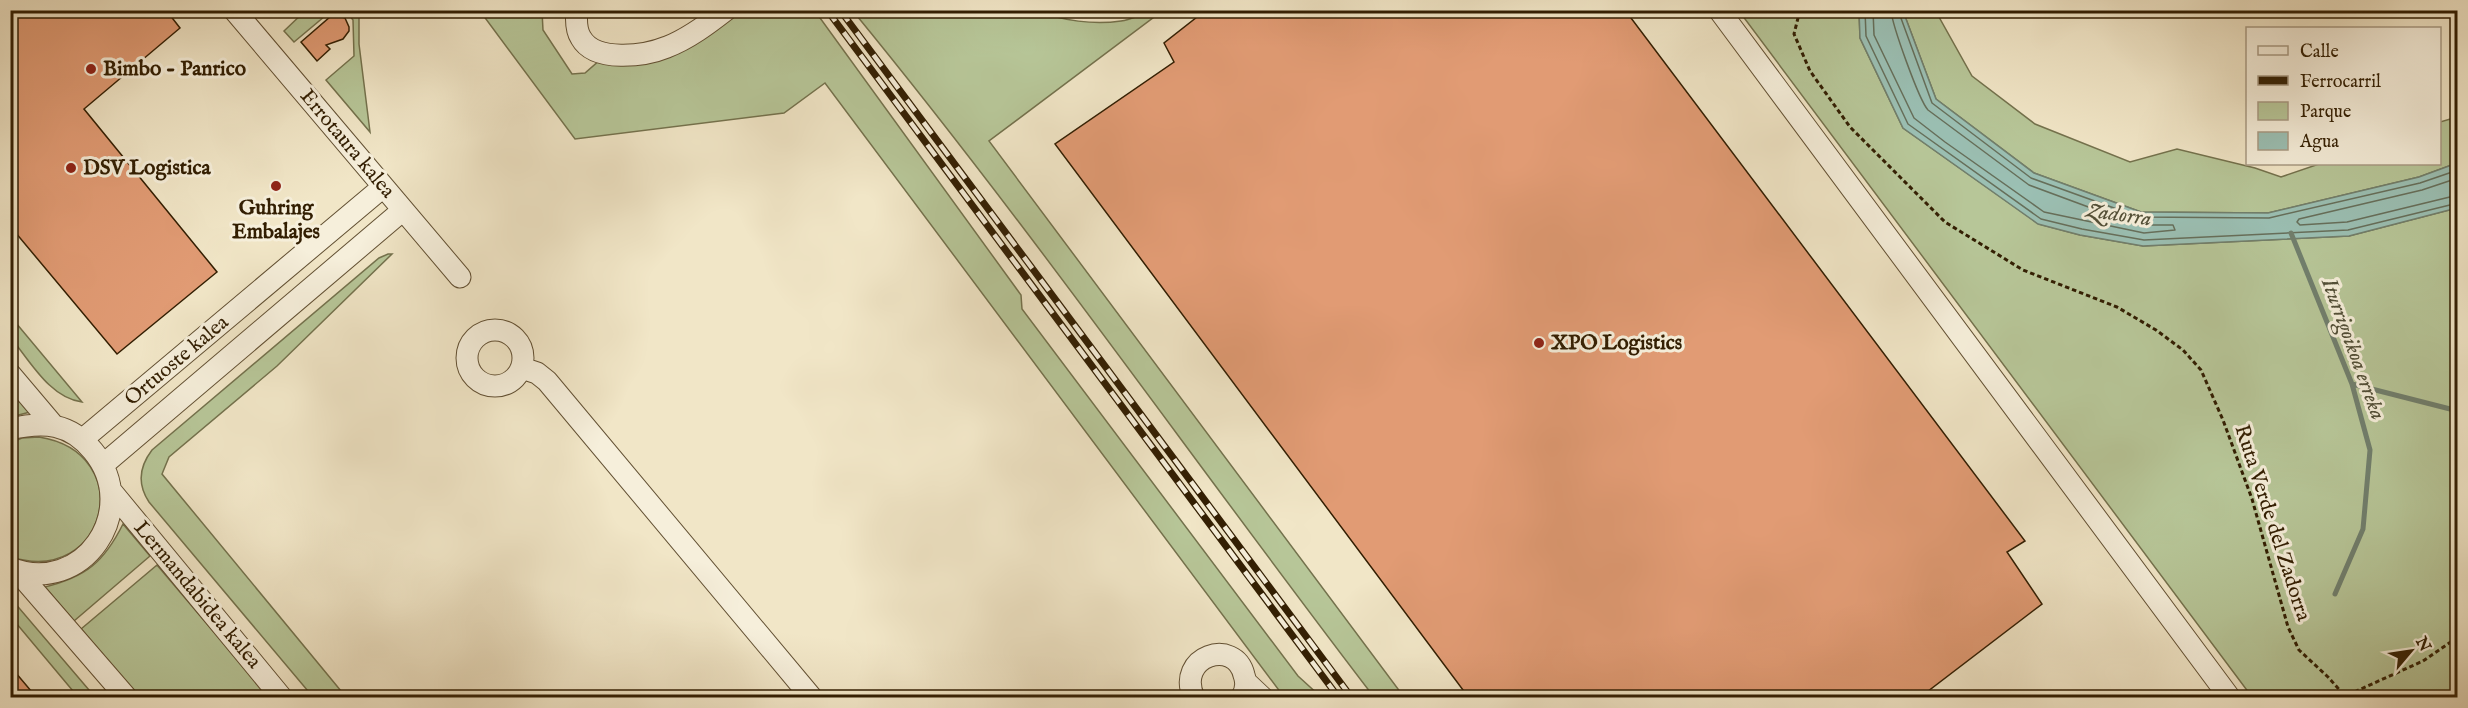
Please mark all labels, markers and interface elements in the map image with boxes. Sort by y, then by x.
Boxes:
legend [2246,27,2441,165]
text: Calle [2300,41,2339,64]
place label: Bimbo - Panrico [103,56,247,83]
marker: Bimbo - Panrico [84,62,98,76]
text: Ferrocarril [2300,71,2381,94]
street label: Errotaura kalea [293,84,401,205]
text: Parque [2300,101,2351,124]
text: Agua [2299,131,2339,154]
place label: DSV Logistica [83,155,212,182]
marker: DSV Logistica [64,161,78,175]
marker: Guhring Embalajes [269,179,283,193]
place label: Guhring Embalajes [232,195,320,246]
water label: Zadorra [2083,196,2154,233]
water label: Iturrigoikoa erreka [2314,273,2392,424]
street label: Ortuoste kalea [119,309,235,412]
place label: XPO Logistics [1550,330,1682,357]
marker: XPO Logistics [1532,336,1546,350]
street label: Ruta Verde del Zadorra [2227,421,2317,626]
street label: Lermandabidea kalea [127,515,267,675]
north arrow [2381,621,2441,681]
text: N [2410,633,2435,656]

